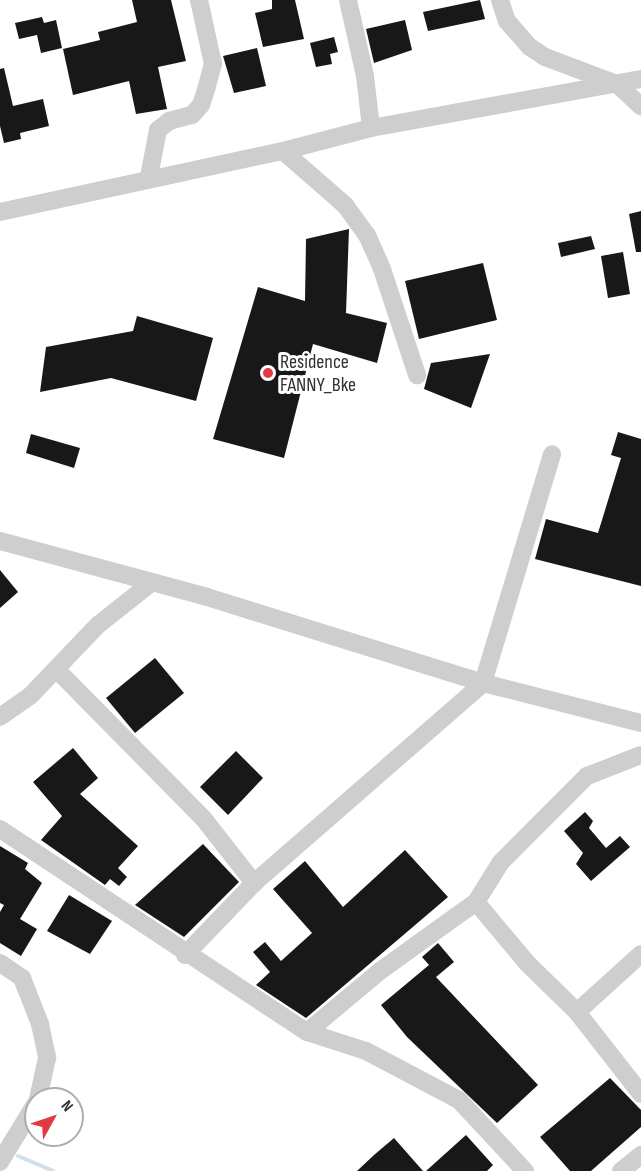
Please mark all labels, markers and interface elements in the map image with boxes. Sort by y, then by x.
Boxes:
place label: Residence FANNY_Bke [280,350,356,397]
marker: Residence FANNY_Bke [261,366,275,380]
north arrow [24,1087,84,1147]
text: N [57,1097,77,1116]

